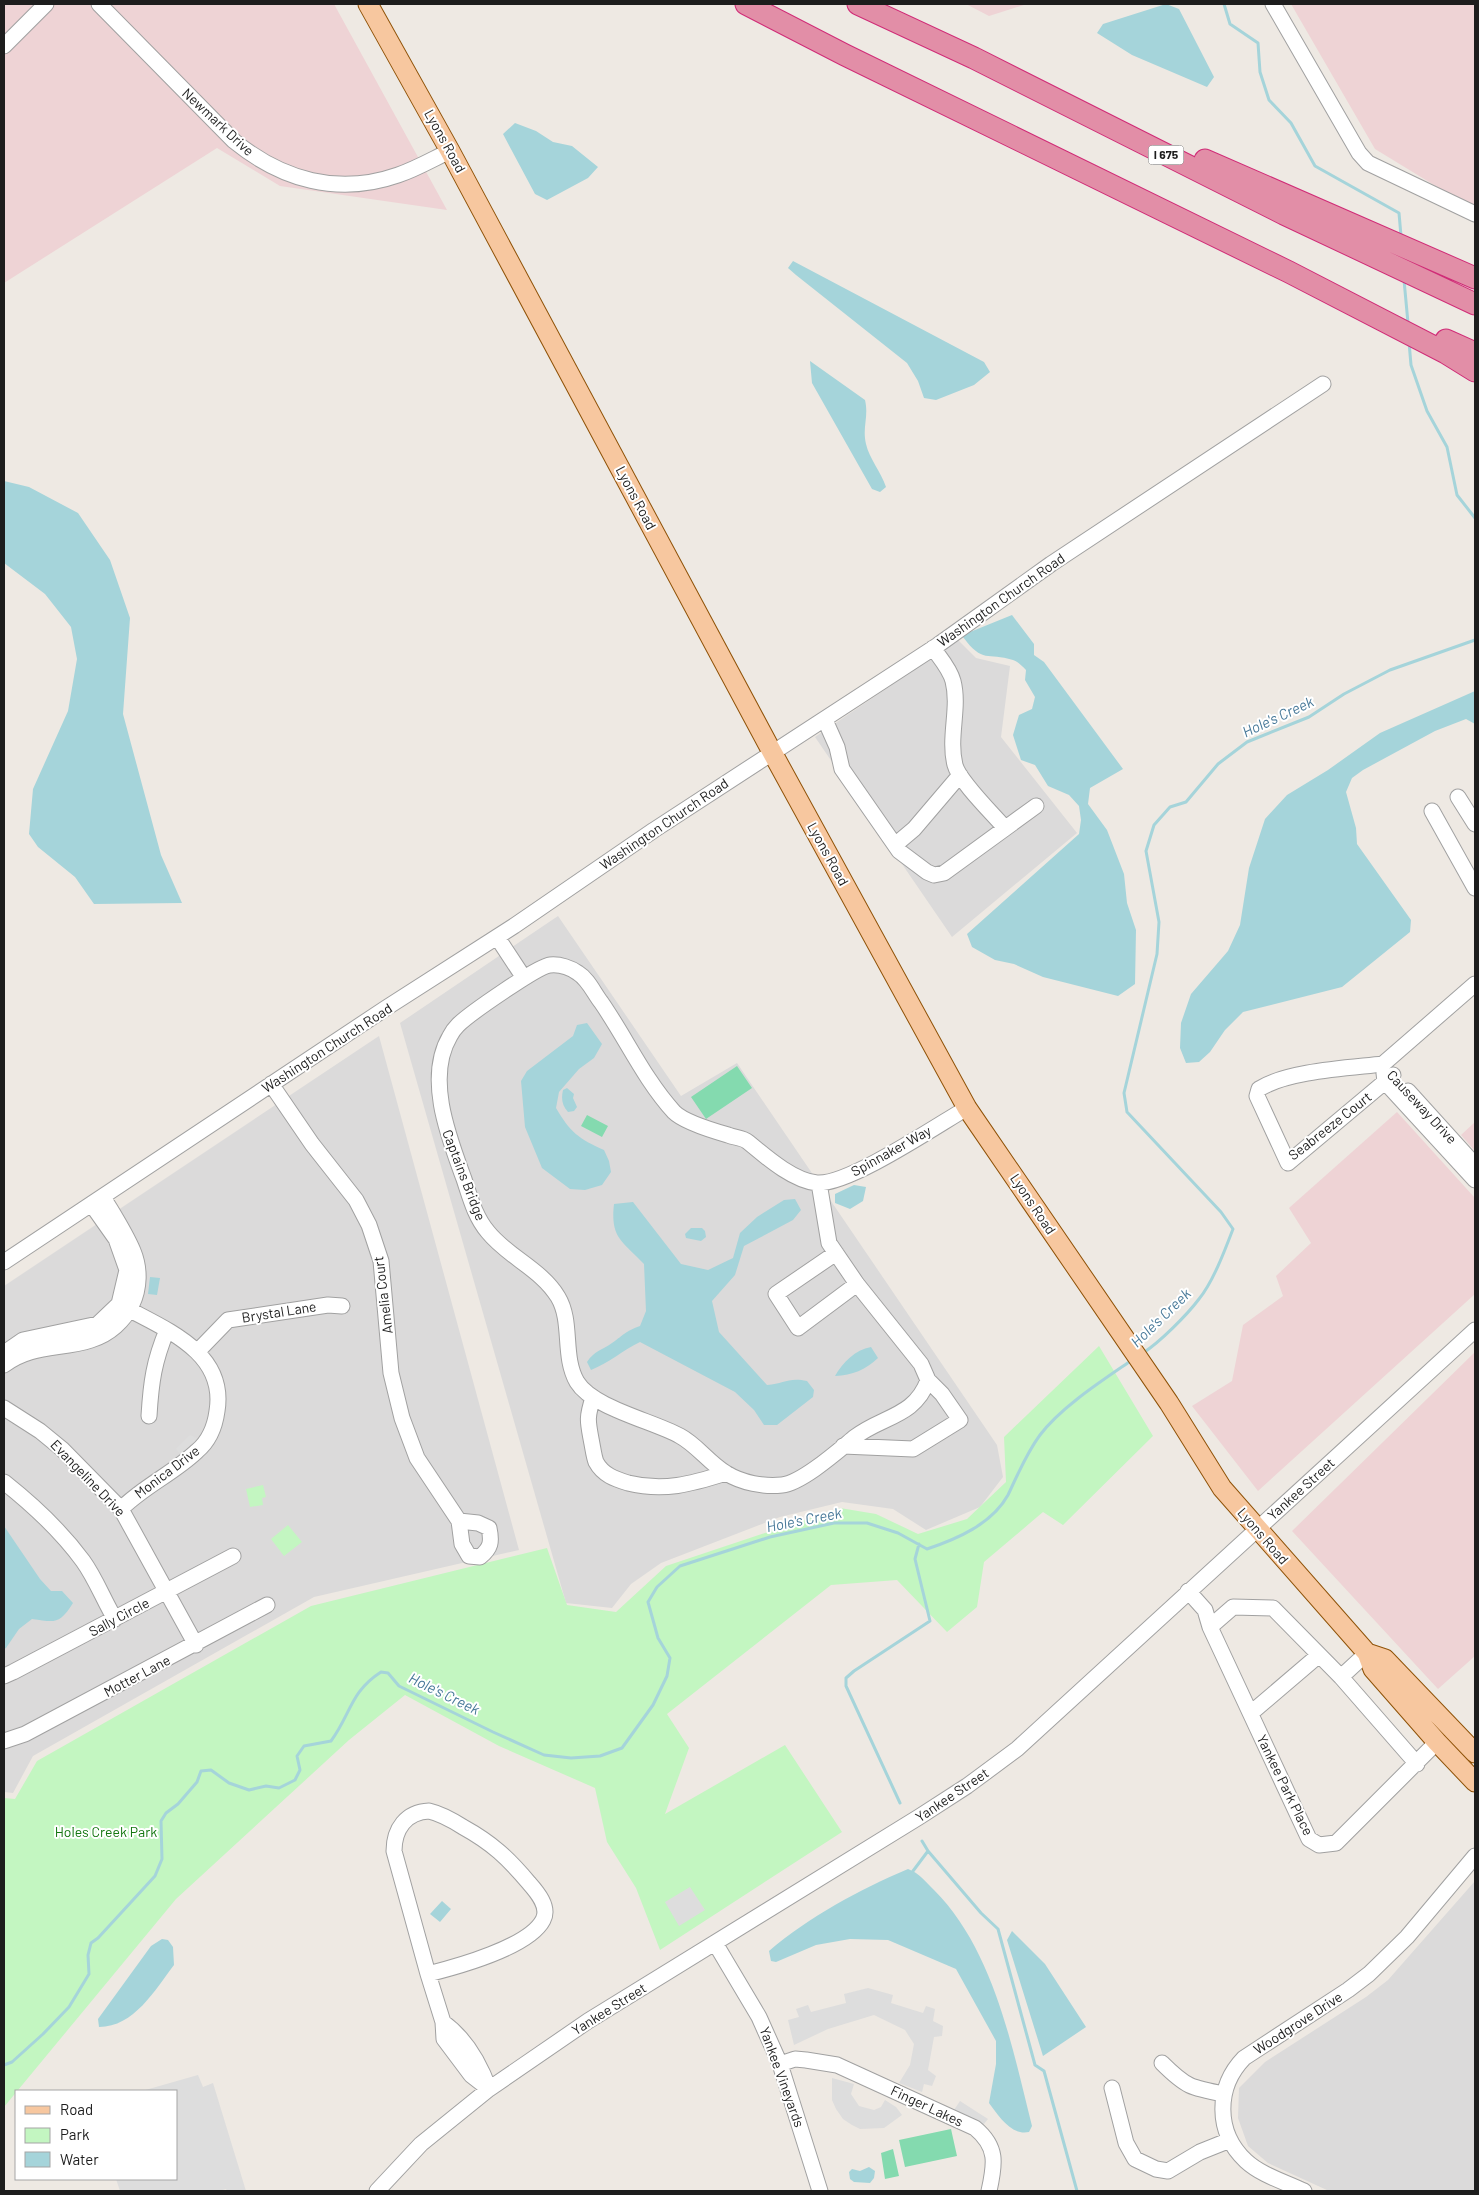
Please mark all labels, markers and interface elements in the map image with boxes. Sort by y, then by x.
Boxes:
street label: Newmark Drive [179,84,258,159]
street label: Lyons Road [421,106,470,175]
road number: I 675 [1148,146,1184,164]
street label: Lyons Road [613,463,660,533]
street label: Washington Church Road [934,549,1068,650]
water label: Hole's Creek [1239,691,1317,740]
street label: Washington Church Road [596,774,731,873]
street label: Lyons Road [804,819,853,888]
street label: Washington Church Road [258,999,395,1096]
street label: Causeway Drive [1384,1066,1461,1147]
street label: Seabreeze Court [1285,1088,1375,1163]
street label: Spinnaker Way [848,1121,934,1180]
street label: Captains Bridge [439,1127,490,1223]
street label: Lyons Road [1007,1170,1060,1237]
street label: Amelia Court [369,1255,396,1335]
water label: Hole's Creek [1127,1284,1195,1350]
street label: Brystal Lane [240,1297,317,1326]
street label: Evangeline Drive [47,1436,129,1520]
street label: Monica Drive [131,1442,203,1502]
street label: Yankee Street [1264,1454,1338,1523]
water label: Hole's Creek [765,1503,844,1535]
street label: Lyons Road [1234,1504,1293,1568]
street label: Sally Circle [86,1594,152,1640]
street label: Motter Lane [101,1651,173,1700]
water label: Hole's Creek [406,1668,483,1718]
street label: Yankee Park Place [1254,1732,1317,1838]
street label: Yankee Street [912,1764,992,1825]
park label: Holes Creek Park [55,1823,157,1840]
street label: Yankee Street [568,1979,649,2038]
street label: Woodgrove Drive [1250,1988,1345,2058]
street label: Yankee Vineyards [756,2024,809,2130]
street label: Finger Lakes [888,2081,966,2130]
legend [15,2090,178,2180]
text: Road [60,2100,93,2118]
text: Park [60,2125,90,2143]
text: Water [60,2150,99,2168]

